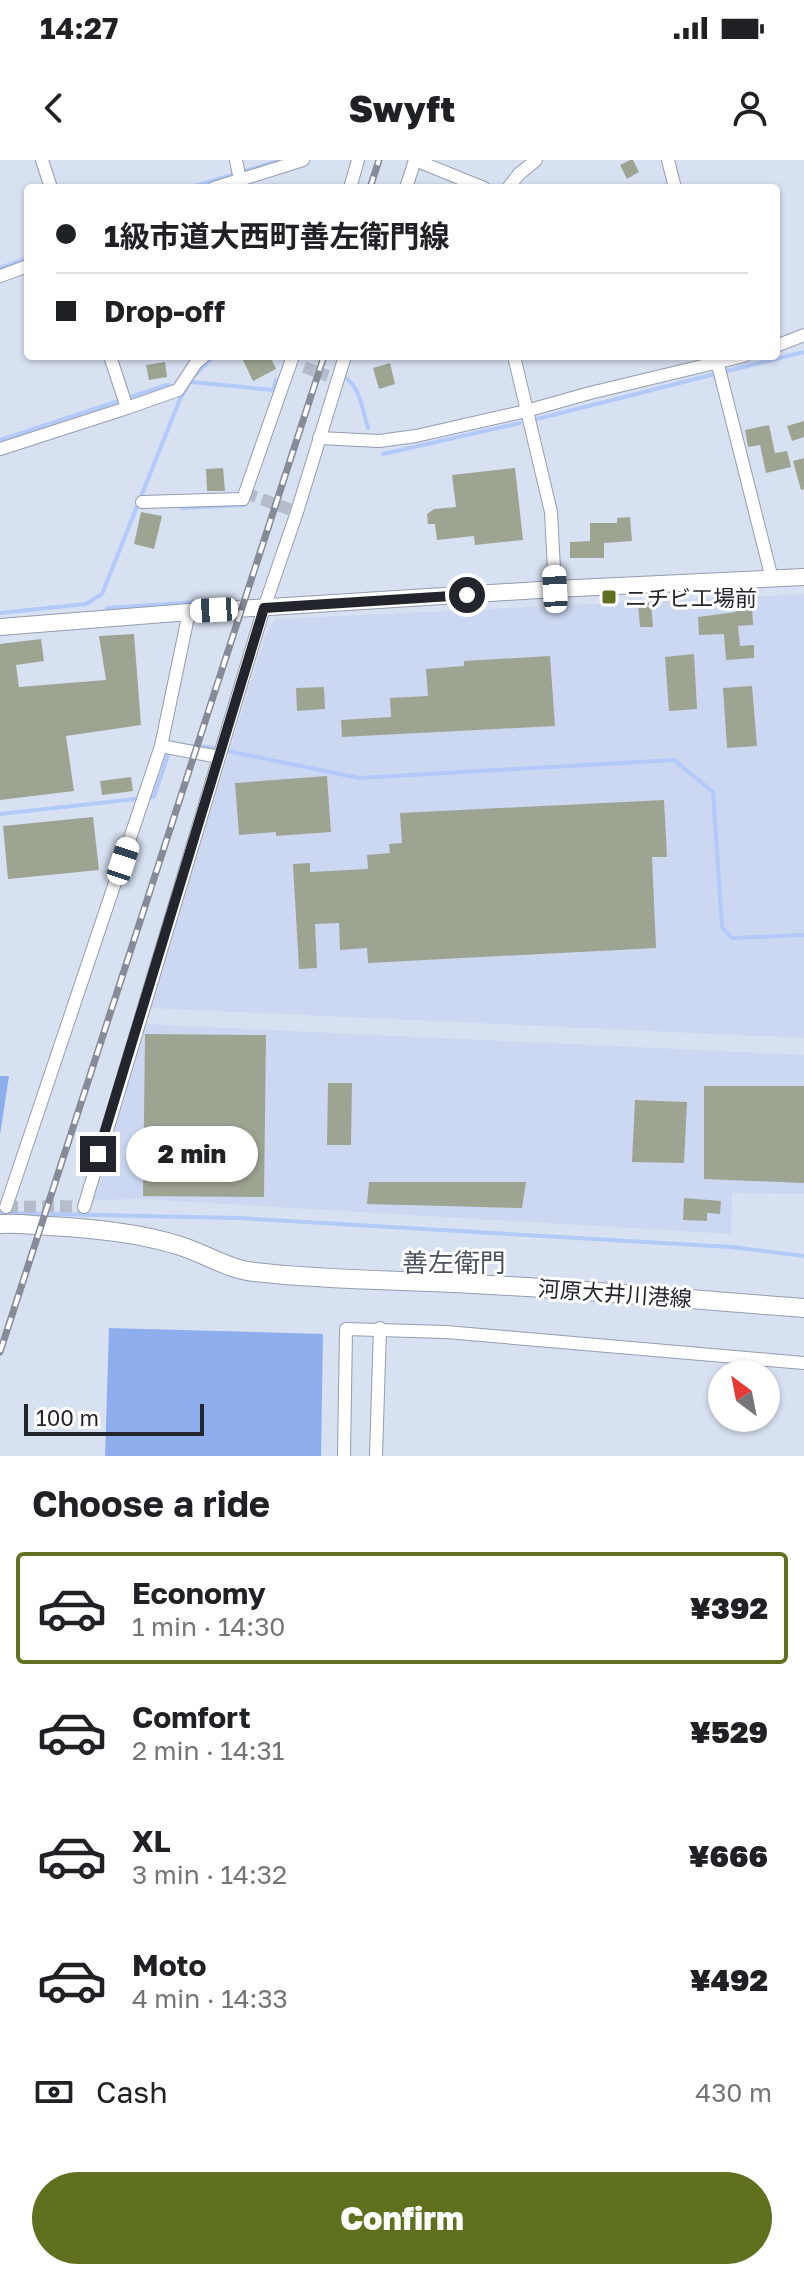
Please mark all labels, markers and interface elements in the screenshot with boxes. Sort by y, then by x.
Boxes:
text: 14:27 [40,10,118,46]
icon: back [32,86,76,130]
icon: person [728,86,772,130]
text: Swyft [349,87,455,130]
text: 1級市道大西町善左衛門線 [104,218,449,254]
text: Drop-off [104,293,225,329]
car [542,564,568,614]
route start [449,577,485,613]
place label: ニチビ工場前 [625,584,757,611]
marker: ニチビ工場前 [600,588,618,606]
car [189,597,239,623]
car [104,834,142,888]
callout: 2 min [126,1126,258,1182]
route end [80,1136,116,1172]
text: 2 min [158,1138,226,1169]
district label: 善左衛門 [402,1247,506,1278]
street label: 河原大井川港線 [537,1274,693,1312]
north arrow [708,1360,780,1432]
map controls [708,1360,780,1432]
scale bar [24,1400,204,1436]
text: 100 m [36,1404,99,1431]
text: Choose a ride [32,1482,270,1525]
icon: car [36,1572,108,1644]
text: Economy [132,1575,266,1611]
text: ¥392 [690,1590,768,1626]
text: 1 min · 14:30 [132,1611,285,1642]
icon: car [36,1696,108,1768]
text: Comfort [132,1699,251,1735]
text: ¥529 [690,1714,768,1750]
text: 2 min · 14:31 [132,1735,284,1766]
icon: car [36,1820,108,1892]
text: XL [132,1823,171,1859]
text: ¥666 [688,1838,768,1874]
text: 3 min · 14:32 [132,1859,287,1890]
icon: car [36,1944,108,2016]
text: Moto [132,1947,207,1983]
text: ¥492 [690,1962,768,1998]
text: 4 min · 14:33 [132,1983,288,2014]
icon: cash [32,2070,76,2114]
text: Cash [96,2074,168,2110]
text: 430 m [695,2077,772,2108]
button: Confirm [32,2172,772,2264]

